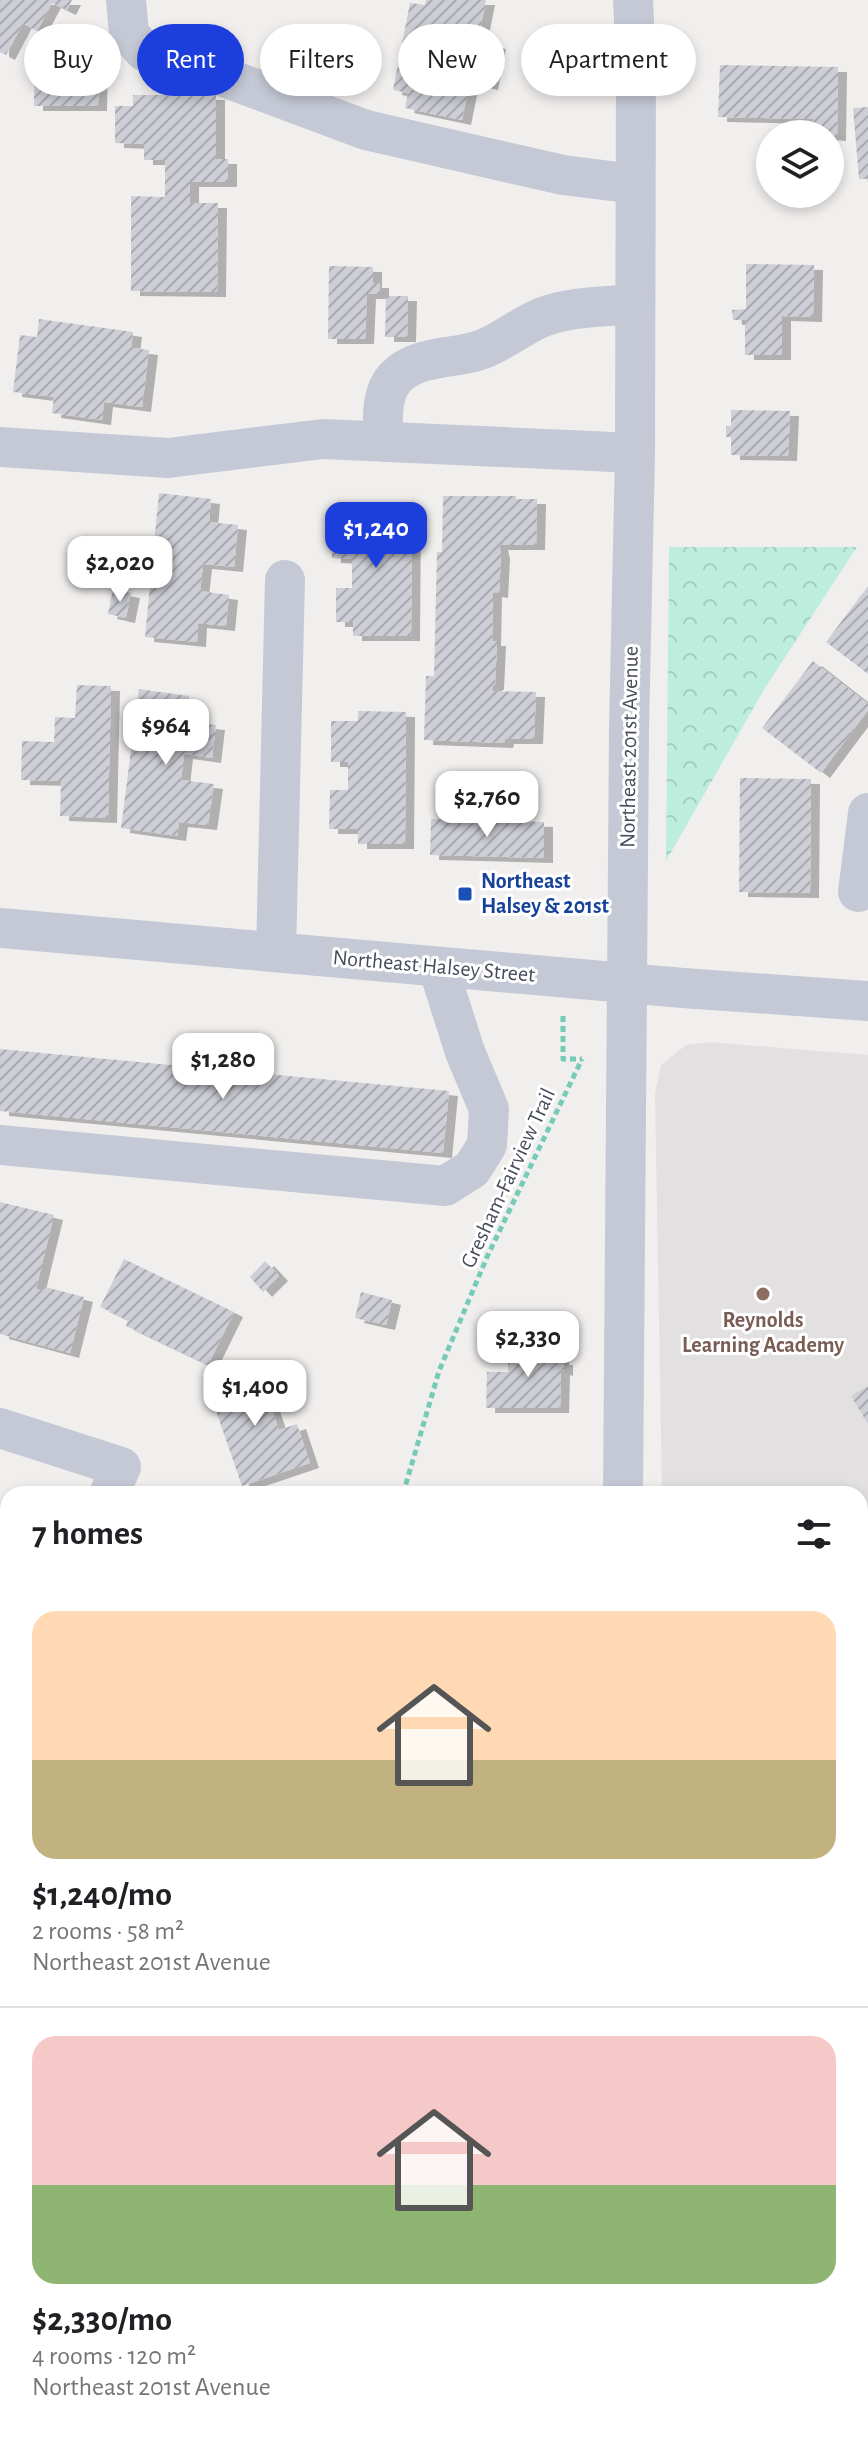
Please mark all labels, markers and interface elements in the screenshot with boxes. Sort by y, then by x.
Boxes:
chip: Buy [24,24,121,96]
chip: Rent [137,24,244,96]
chip: Filters [260,24,382,96]
chip: New [398,24,505,96]
chip: Apartment [521,24,696,96]
map controls [756,120,844,208]
button: layers [756,120,844,208]
pin: $1,240 [311,502,441,570]
text: $1,240 [343,515,409,541]
pin: $2,020 [55,536,185,604]
text: $2,020 [85,549,155,575]
street label: Northeast 201st Avenue [616,646,642,848]
pin: $964 [119,699,213,767]
text: $964 [141,712,191,738]
pin: $2,760 [422,771,552,839]
text: $2,760 [453,784,521,810]
place label: Northeast Halsey & 201st [481,870,609,918]
marker: Northeast Halsey & 201st [456,885,474,903]
street label: Northeast Halsey Street [332,946,536,986]
pin: $1,280 [158,1033,288,1101]
text: $1,280 [190,1046,256,1072]
street label: Gresham-Fairview Trail [457,1085,559,1271]
marker: Reynolds Learning Academy [754,1285,772,1303]
place label: Reynolds Learning Academy [682,1309,844,1357]
pin: $2,330 [463,1311,593,1379]
text: $2,330 [495,1324,561,1350]
pin: $1,400 [190,1360,320,1428]
text: $1,400 [221,1373,289,1399]
icon: filters [792,1512,836,1556]
text: 7 homes [32,1517,143,1551]
icon: home [362,1663,506,1807]
text: $1,240/mo [32,1878,172,1912]
text: 2 rooms · 58 m² [32,1918,184,1944]
text: Northeast 201st Avenue [32,1949,271,1975]
icon: home [362,2088,506,2232]
text: $2,330/mo [32,2303,172,2337]
text: 4 rooms · 120 m² [32,2343,196,2369]
text: Northeast 201st Avenue [32,2374,271,2400]

